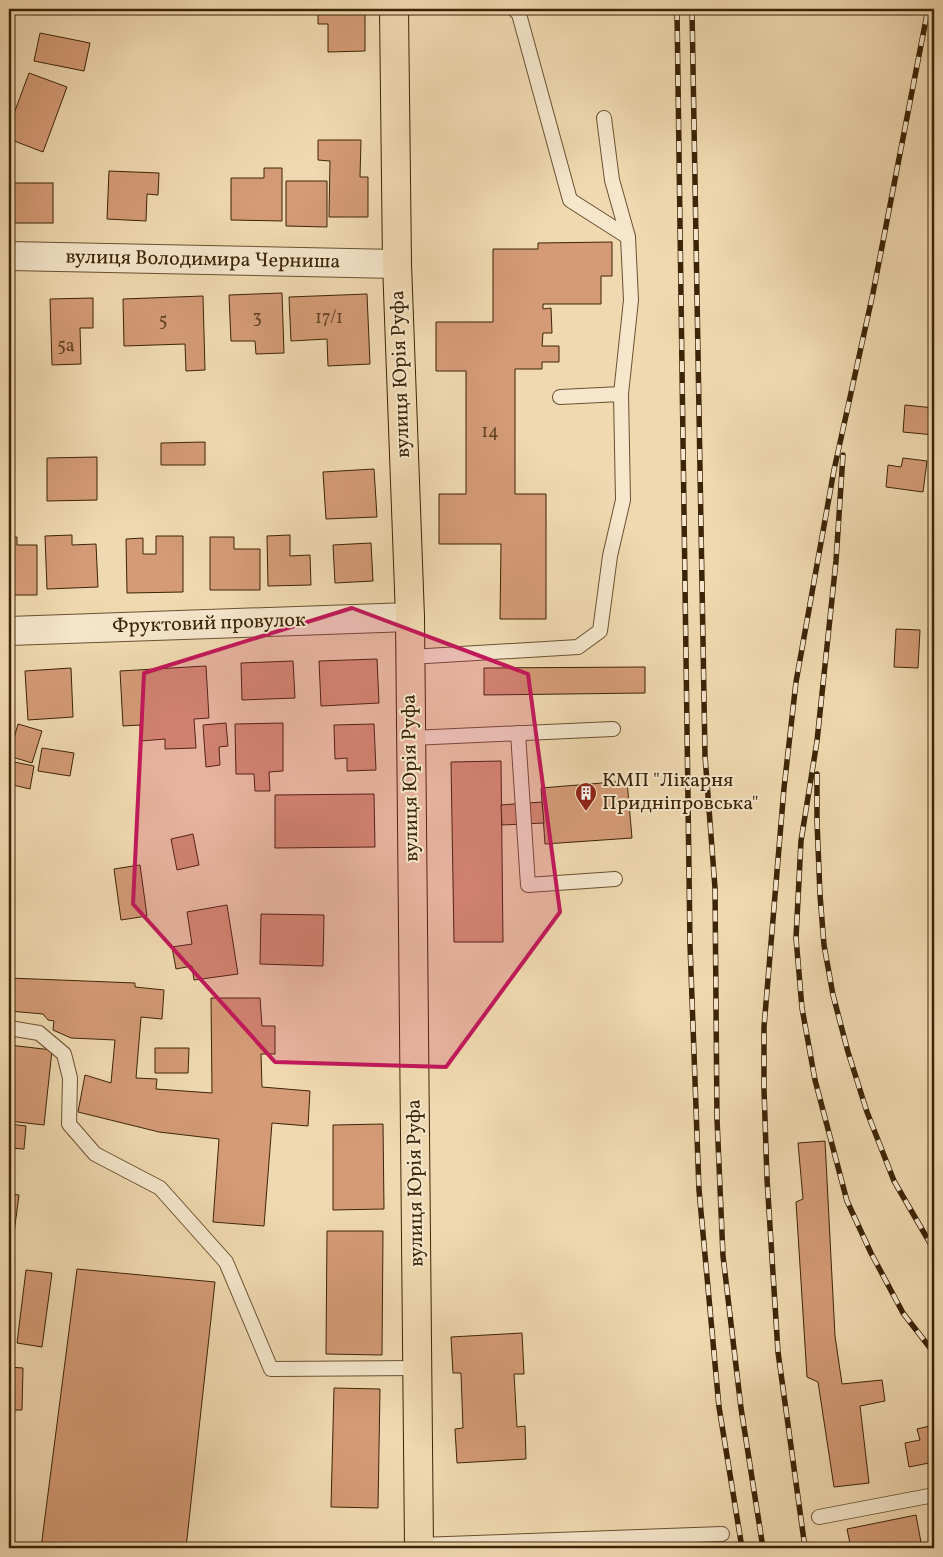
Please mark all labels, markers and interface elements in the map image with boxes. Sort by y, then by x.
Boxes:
street label: вулиця Володимира Черниша [65,244,341,276]
street label: вулиця Юрія Руфа [384,290,418,458]
house number: 3 [252,306,262,331]
house number: 17/1 [315,306,343,331]
house number: 5 [159,309,167,334]
house number: 5а [57,334,75,359]
house number: 14 [481,420,499,445]
street label: Фруктовий провулок [112,607,307,641]
street label: вулиця Юрія Руфа [396,694,426,862]
place label: КМП "Лікарня Придніпровська" [602,767,759,818]
building icon: КМП "Лікарня Придніпровська" [574,781,598,812]
street label: вулиця Юрія Руфа [401,1099,431,1267]

